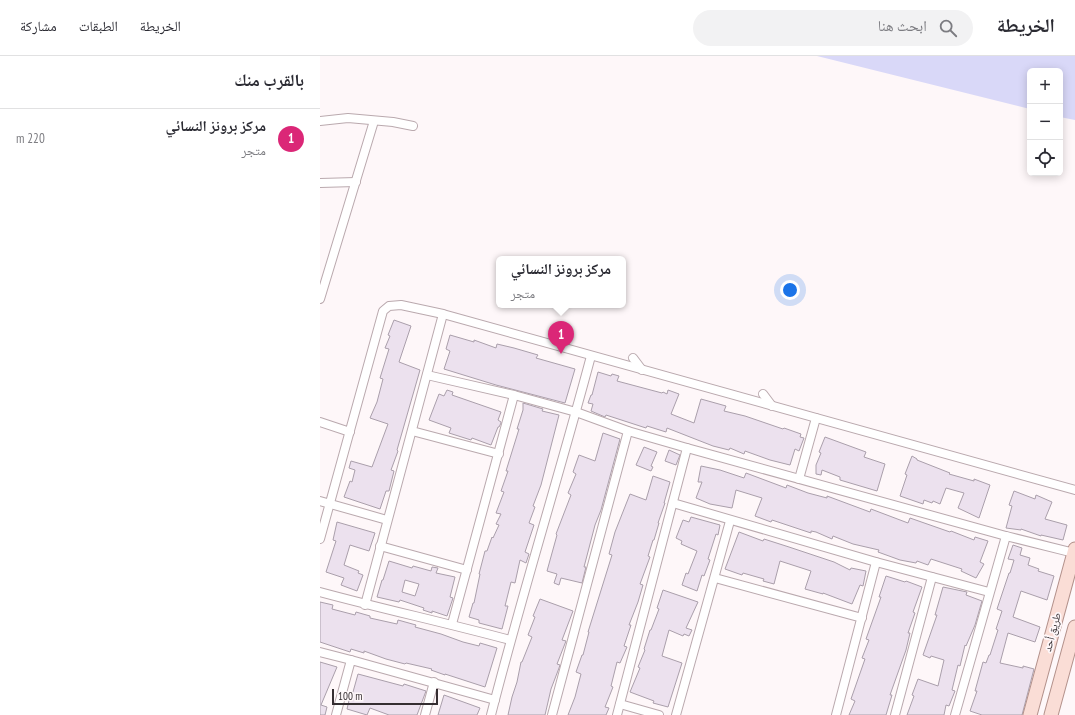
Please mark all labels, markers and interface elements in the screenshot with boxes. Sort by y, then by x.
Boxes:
search box [693,10,973,46]
text: الخريطة [997,13,1055,37]
text: ابحث هنا [878,16,927,35]
text: مشاركة [20,17,57,35]
text: الطبقات [79,17,118,35]
text: الخريطة [140,17,181,35]
icon: search [937,17,959,39]
map controls [1027,68,1063,176]
button: + [1027,68,1063,104]
text: بالقرب منك [234,69,304,91]
button: − [1027,104,1063,140]
text: مركز برونز النسائي [166,116,266,135]
text: 220 m [16,130,45,147]
text: 1 [288,130,294,147]
button: locate [1027,140,1063,176]
text: متجر [241,142,266,159]
popup [496,256,626,308]
text: مركز برونز النسائي [511,259,611,278]
your location [780,280,800,300]
text: متجر [511,285,535,302]
pin: 1 [548,321,574,354]
street label: طريق أحد [1040,611,1064,653]
scale bar [332,687,438,706]
text: 100 m [338,689,362,703]

